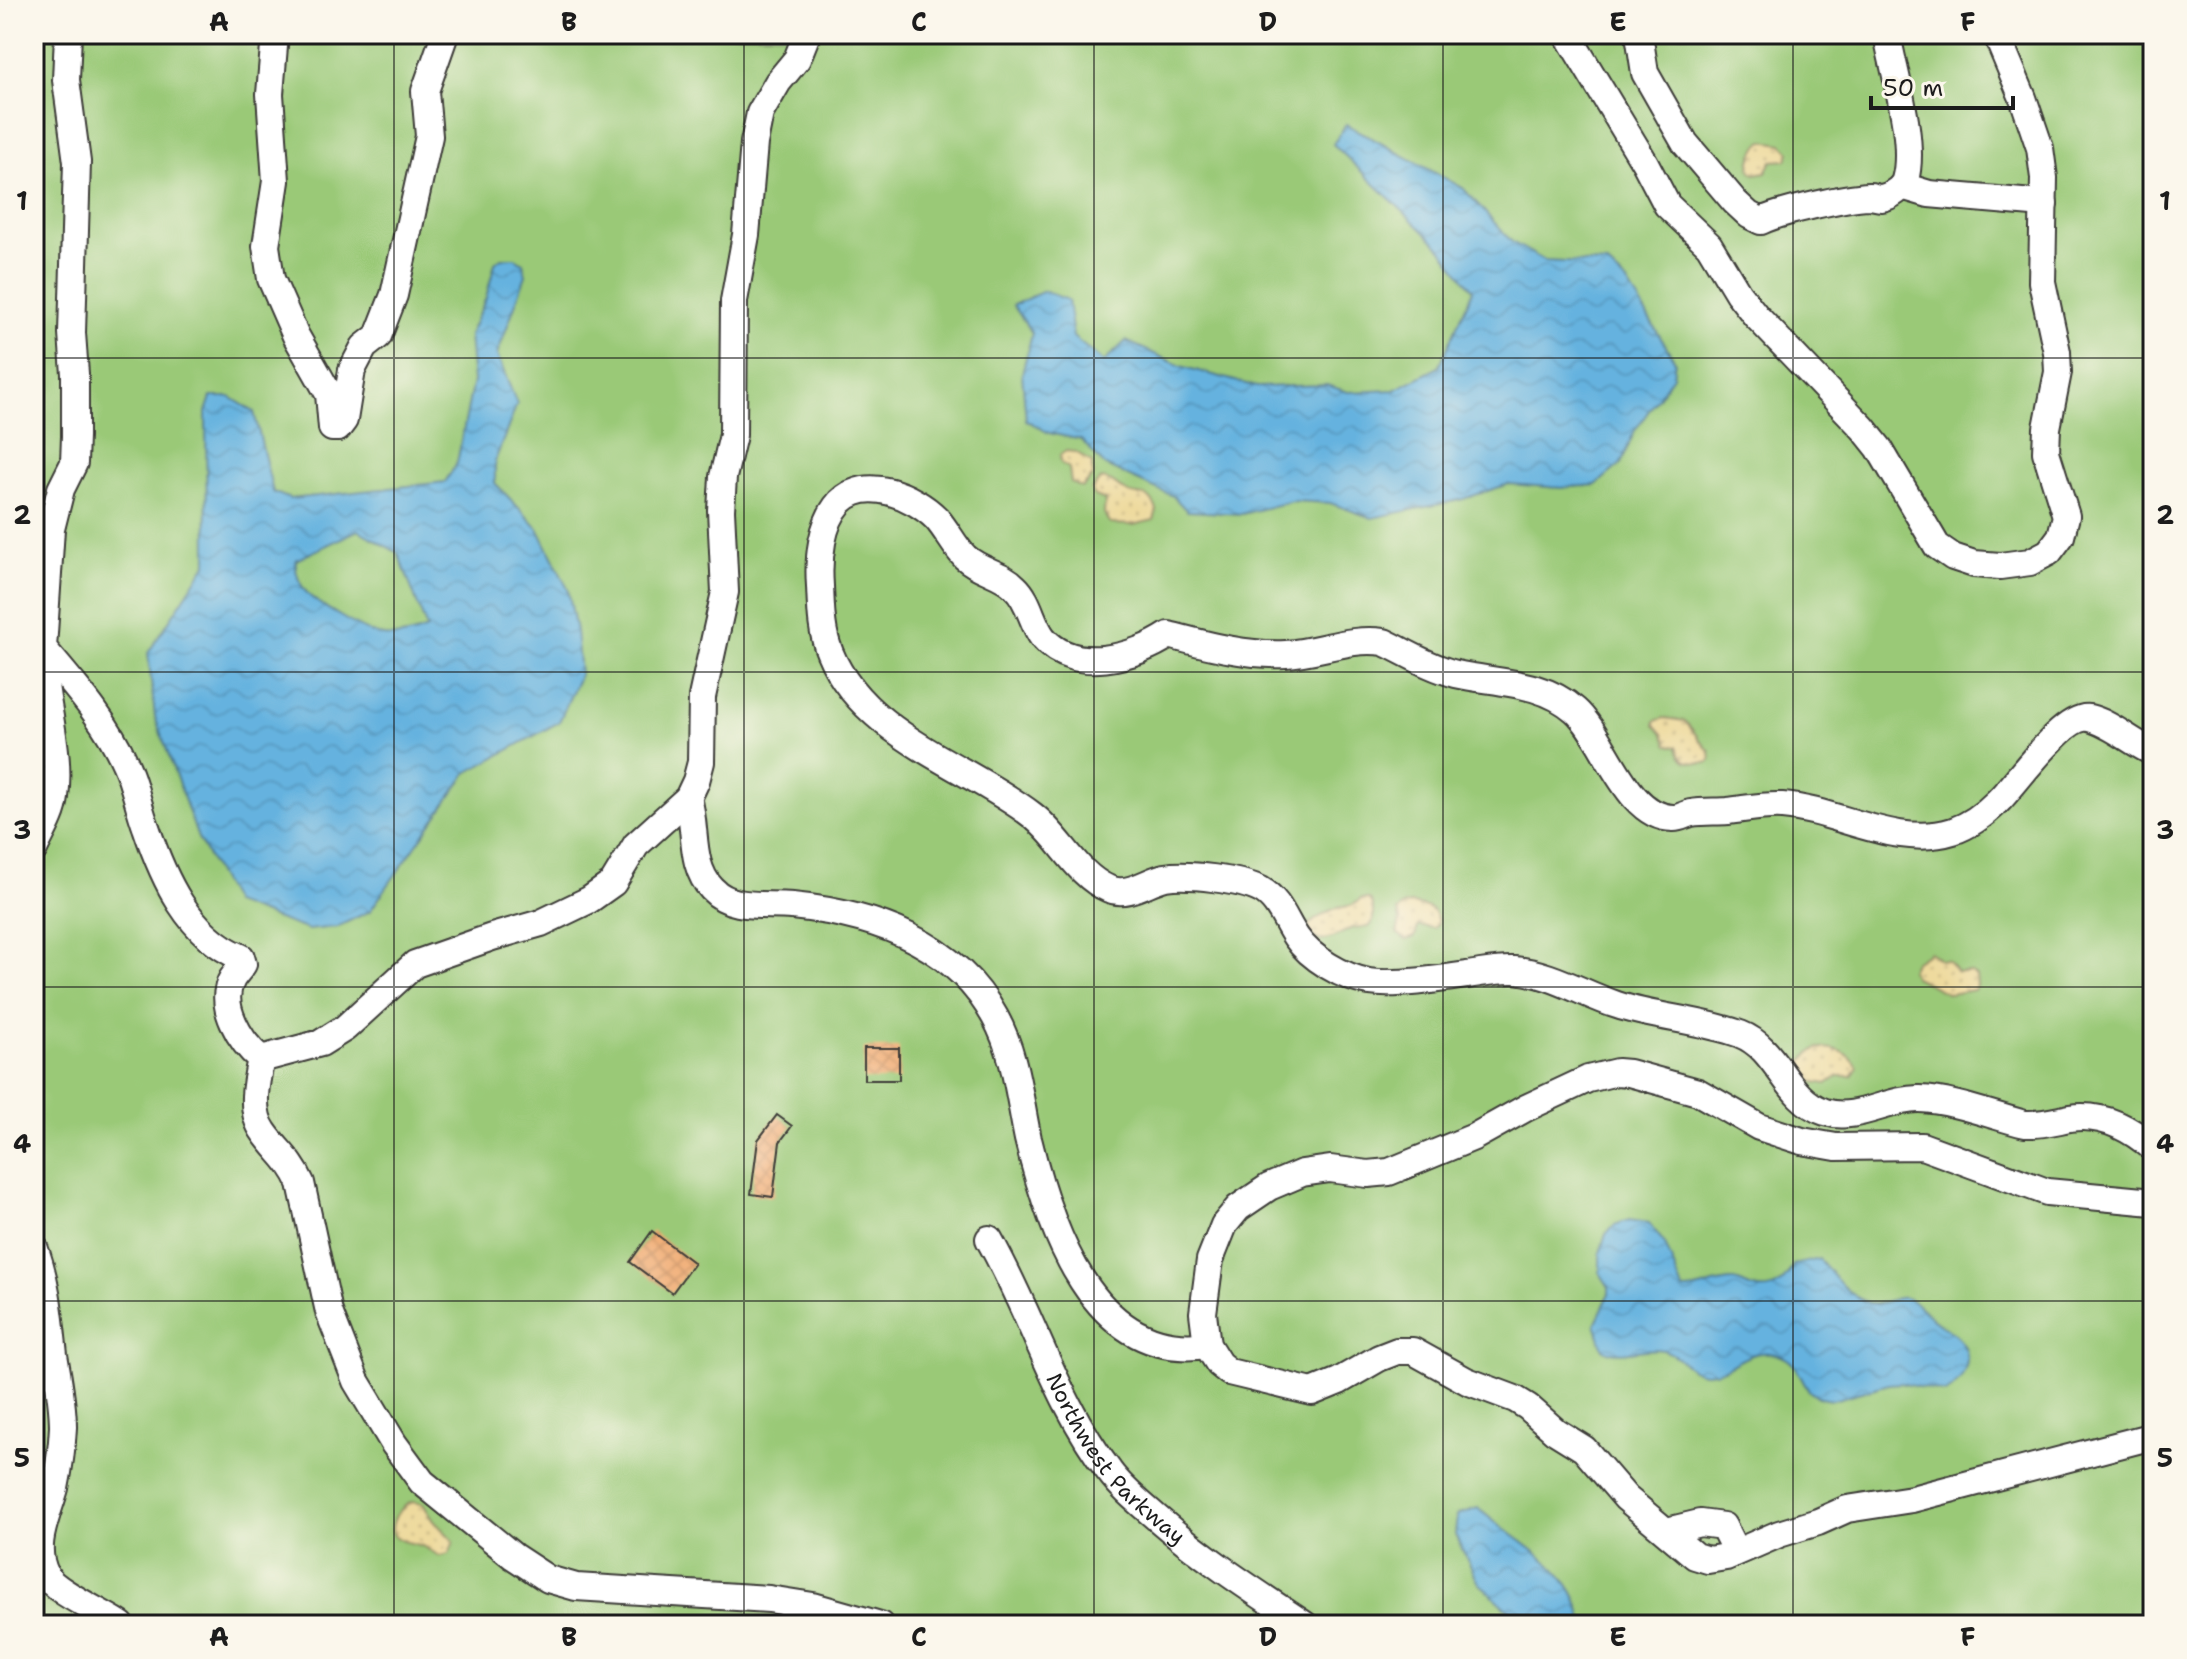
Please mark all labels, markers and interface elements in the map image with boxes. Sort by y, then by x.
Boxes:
text: A [209,4,229,39]
text: B [561,4,577,39]
text: C [911,4,927,39]
text: D [1259,4,1277,39]
text: E [1609,4,1627,39]
text: F [1960,4,1976,39]
scale bar [1871,60,2013,110]
text: 50 m [1883,72,1943,104]
text: 1 [16,183,28,218]
text: 1 [2159,183,2171,218]
text: 2 [13,497,31,532]
text: 2 [2156,497,2174,532]
text: 3 [13,812,31,847]
text: 3 [2156,812,2174,847]
text: 4 [13,1126,31,1161]
text: 4 [2156,1126,2174,1161]
street label: Northwest Parkway [1040,1368,1192,1550]
text: 5 [14,1440,30,1475]
text: 5 [2157,1440,2173,1475]
text: A [209,1619,229,1654]
text: B [561,1619,577,1654]
text: C [911,1619,927,1654]
text: D [1259,1619,1277,1654]
text: E [1609,1619,1627,1654]
text: F [1960,1619,1976,1654]

